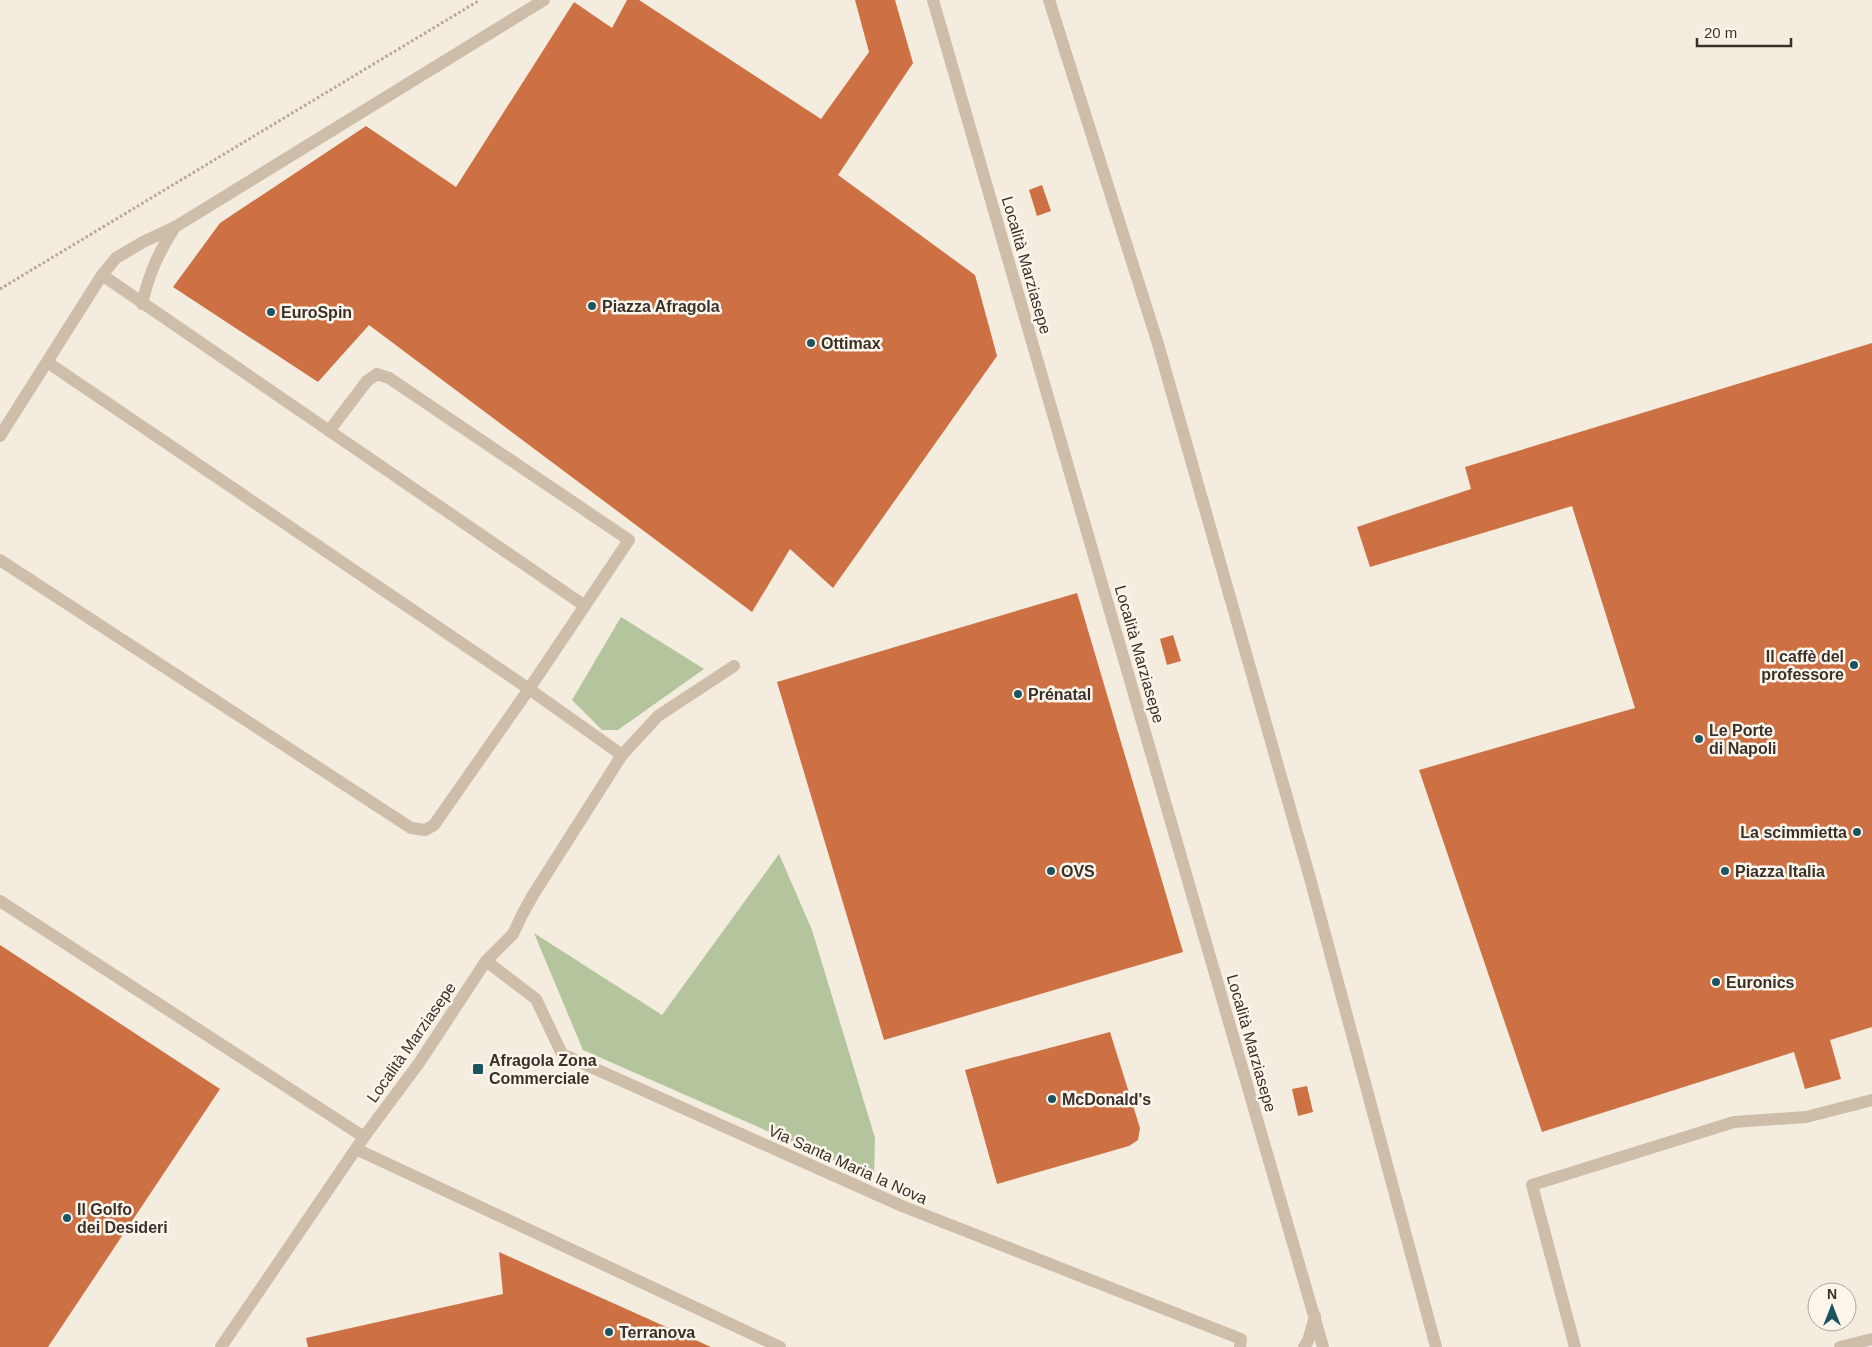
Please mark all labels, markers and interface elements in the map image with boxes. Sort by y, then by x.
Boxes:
scale bar [1697,15,1791,47]
text: 20 m [1704,24,1737,41]
street label: Località Marziasepe [999,194,1054,336]
place label: Piazza Afragola [602,298,720,315]
marker: Piazza Afragola [586,300,598,312]
place label: EuroSpin [281,304,352,321]
marker: EuroSpin [265,306,277,318]
place label: Ottimax [821,335,881,352]
marker: Ottimax [805,337,817,349]
street label: Località Marziasepe [1112,583,1167,725]
place label: Il caffè del professore [1761,648,1844,683]
marker: Il caffè del professore [1848,659,1860,671]
place label: Prénatal [1028,686,1091,703]
marker: Prénatal [1012,688,1024,700]
place label: Le Porte di Napoli [1709,722,1777,757]
marker: Le Porte di Napoli [1693,733,1705,745]
place label: La scimmietta [1740,824,1847,841]
marker: La scimmietta [1851,826,1863,838]
place label: OVS [1061,863,1095,880]
place label: Piazza Italia [1735,863,1825,880]
marker: OVS [1045,865,1057,877]
marker: Piazza Italia [1719,865,1731,877]
street label: Località Marziasepe [1224,972,1279,1114]
place label: Euronics [1726,974,1795,991]
marker: Euronics [1710,976,1722,988]
street label: Località Marziasepe [364,979,459,1105]
place label: Afragola Zona Commerciale [489,1052,597,1087]
marker: Afragola Zona Commerciale [471,1062,485,1076]
place label: McDonald's [1062,1091,1151,1108]
marker: McDonald's [1046,1093,1058,1105]
street label: Via Santa Maria la Nova [766,1122,930,1207]
place label: Il Golfo dei Desideri [77,1201,168,1236]
marker: Il Golfo dei Desideri [61,1212,73,1224]
north arrow [1807,1282,1857,1332]
text: N [1827,1286,1837,1302]
place label: Terranova [619,1324,695,1341]
marker: Terranova [603,1326,615,1338]

